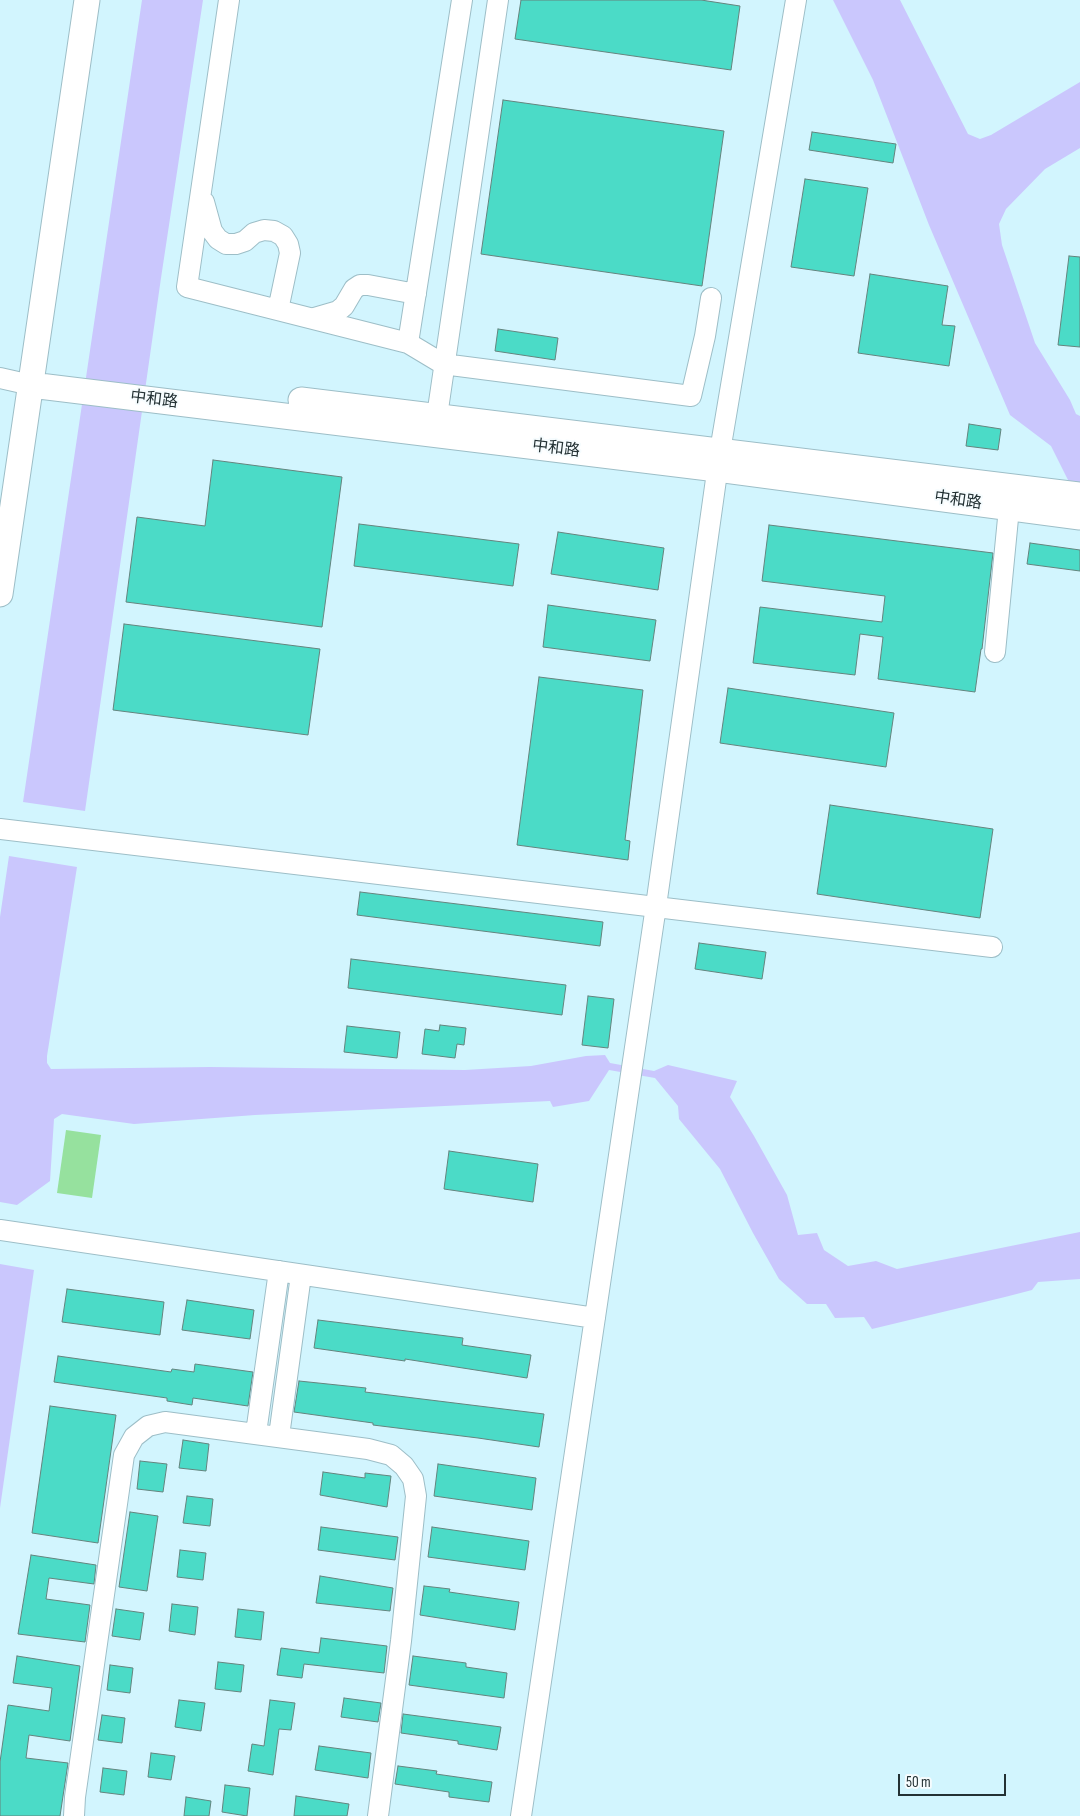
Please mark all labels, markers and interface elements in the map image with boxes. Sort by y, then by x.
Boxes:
street label: 中和路 [129,388,179,412]
street label: 中和路 [531,437,581,461]
street label: 中和路 [933,488,983,514]
scale bar [900,1764,1008,1796]
text: 50 m [906,1773,931,1792]

